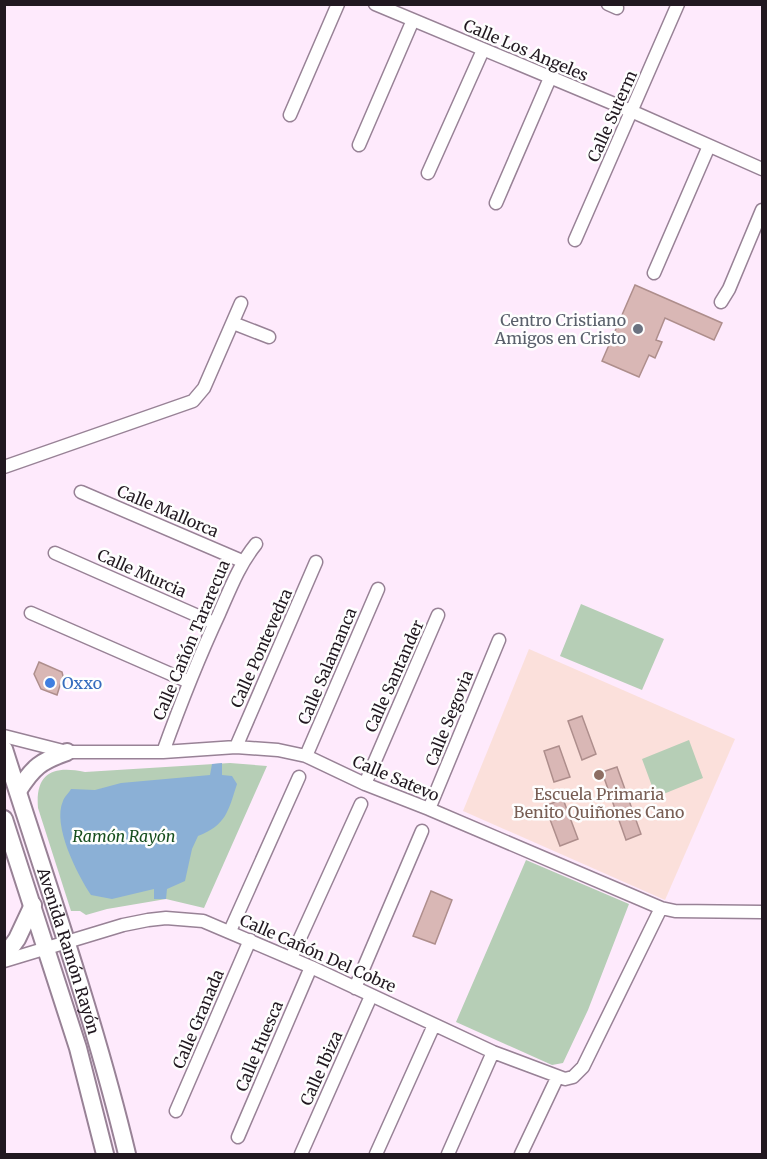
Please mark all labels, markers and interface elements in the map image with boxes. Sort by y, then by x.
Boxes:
street label: Calle Los Angeles [461,15,591,85]
street label: Calle Suterm [583,67,641,165]
place label: Centro Cristiano Amigos en Cristo [494,310,626,348]
marker: Centro Cristiano Amigos en Cristo [631,322,645,336]
street label: Calle Mallorca [114,481,222,542]
street label: Calle Murcia [94,544,190,602]
street label: Calle Cañón Tararecua [148,557,234,723]
street label: Calle Pontevedra [226,585,296,711]
street label: Calle Salamanca [293,604,361,727]
street label: Calle Santander [360,617,428,735]
street label: Calle Segovia [421,667,477,769]
place label: Oxxo [62,673,102,693]
marker: Oxxo [43,676,57,690]
street label: Calle Satevo [350,751,442,805]
marker: Escuela Primaria Benito Quiñones Cano [592,768,606,782]
place label: Escuela Primaria Benito Quiñones Cano [514,784,684,822]
park label: Ramón Rayón [73,826,175,846]
street label: Avenida Ramón Rayón [33,864,104,1037]
street label: Calle Cañón Del Cobre [237,910,399,996]
street label: Calle Granada [168,966,228,1072]
street label: Calle Huesca [231,997,287,1094]
street label: Calle Ibiza [296,1027,346,1108]

